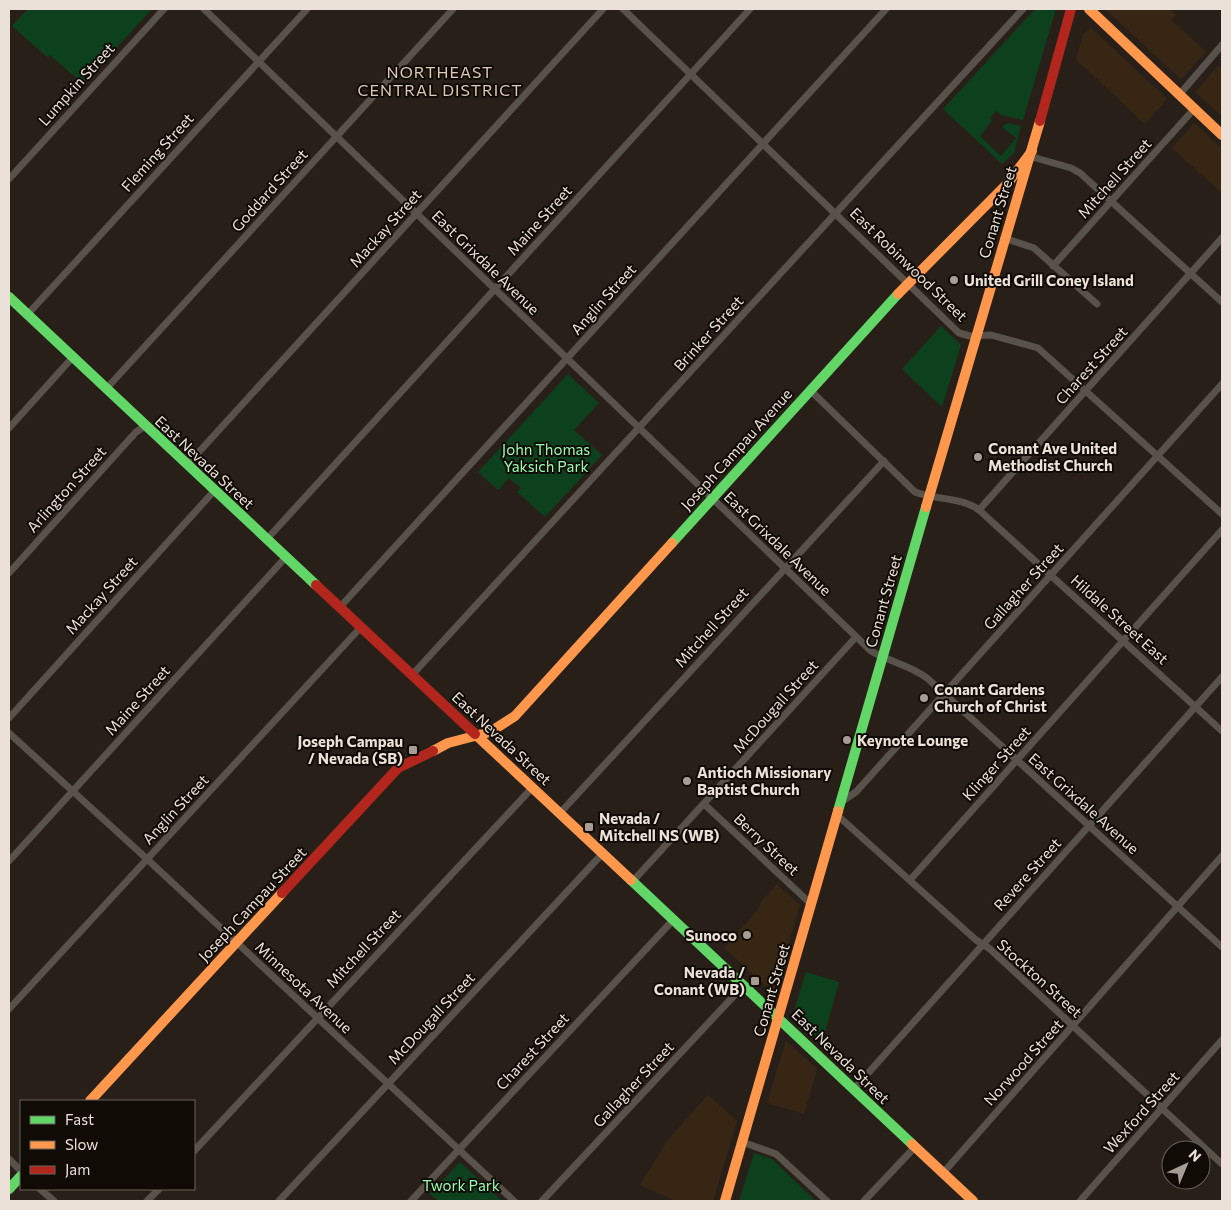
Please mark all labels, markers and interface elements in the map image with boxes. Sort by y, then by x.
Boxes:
street label: Lumpkin Street [34,39,118,129]
district label: NORTHEAST CENTRAL DISTRICT [358,62,522,99]
street label: Fleming Street [117,109,197,195]
street label: Mitchell Street [1073,134,1155,222]
street label: Goddard Street [227,145,311,235]
street label: Conant Street [974,164,1020,260]
street label: Maine Street [503,181,575,259]
street label: Mackay Street [345,185,425,271]
street label: East Robinwood Street [847,203,971,325]
street label: East Grixdale Avenue [429,206,543,318]
street label: Anglin Street [567,260,639,338]
place label: United Grill Coney Island [964,271,1134,289]
marker: United Grill Coney Island [948,274,960,286]
street label: Brinker Street [669,292,747,374]
street label: Charest Street [1051,322,1131,408]
street label: Joseph Campau Avenue [677,384,795,514]
street label: East Nevada Street [152,412,258,512]
place label: Conant Ave United Methodist Church [988,439,1117,474]
park label: John Thomas Yaksich Park [502,440,590,475]
street label: Arlington Street [23,442,109,536]
marker: Conant Ave United Methodist Church [972,451,984,463]
street label: East Grixdale Avenue [721,487,835,599]
street label: Gallagher Street [979,539,1067,633]
street label: Mackay Street [61,552,141,638]
street label: Conant Street [861,553,905,649]
street label: Hildale Street East [1068,571,1172,667]
street label: Mitchell Street [670,583,752,671]
street label: McDougall Street [729,656,821,756]
street label: Maine Street [101,661,173,739]
place label: Conant Gardens Church of Christ [934,680,1047,715]
street label: East Nevada Street [449,688,555,788]
marker: Conant Gardens Church of Christ [918,692,930,704]
street label: Klinger Street [958,722,1034,804]
place label: Keynote Lounge [857,731,968,749]
place label: Joseph Campau / Nevada (SB) [297,732,403,767]
marker: Keynote Lounge [841,734,853,746]
marker: Joseph Campau / Nevada (SB) [407,744,419,756]
street label: East Grixdale Avenue [1025,749,1143,857]
place label: Antioch Missionary Baptist Church [697,763,832,798]
street label: Anglin Street [138,770,212,848]
marker: Antioch Missionary Baptist Church [681,775,693,787]
place label: Nevada / Mitchell NS (WB) [599,809,719,844]
street label: Berry Street [731,809,803,879]
marker: Nevada / Mitchell NS (WB) [583,821,595,833]
street label: Revere Street [990,834,1064,914]
street label: Joseph Campau Street [194,843,310,965]
street label: Mitchell Street [322,905,404,991]
place label: Sunoco [686,926,737,944]
marker: Sunoco [741,929,753,941]
street label: Stockton Street [994,935,1086,1021]
street label: Minnesota Avenue [252,937,356,1037]
street label: Conant Street [749,942,793,1038]
place label: Nevada / Conant (WB) [654,963,745,998]
street label: McDougall Street [384,968,478,1068]
marker: Nevada / Conant (WB) [749,975,761,987]
street label: East Nevada Street [788,1005,894,1107]
street label: Charest Street [492,1009,572,1093]
street label: Norwood Street [980,1015,1066,1109]
street label: Gallagher Street [589,1038,677,1130]
street label: Wexford Street [1099,1067,1183,1157]
legend [20,1100,195,1190]
text: Fast [65,1110,94,1128]
text: Slow [65,1135,98,1153]
north arrow [1161,1140,1211,1190]
text: N [1186,1146,1205,1165]
text: Jam [65,1160,90,1178]
park label: Twork Park [422,1176,500,1194]

